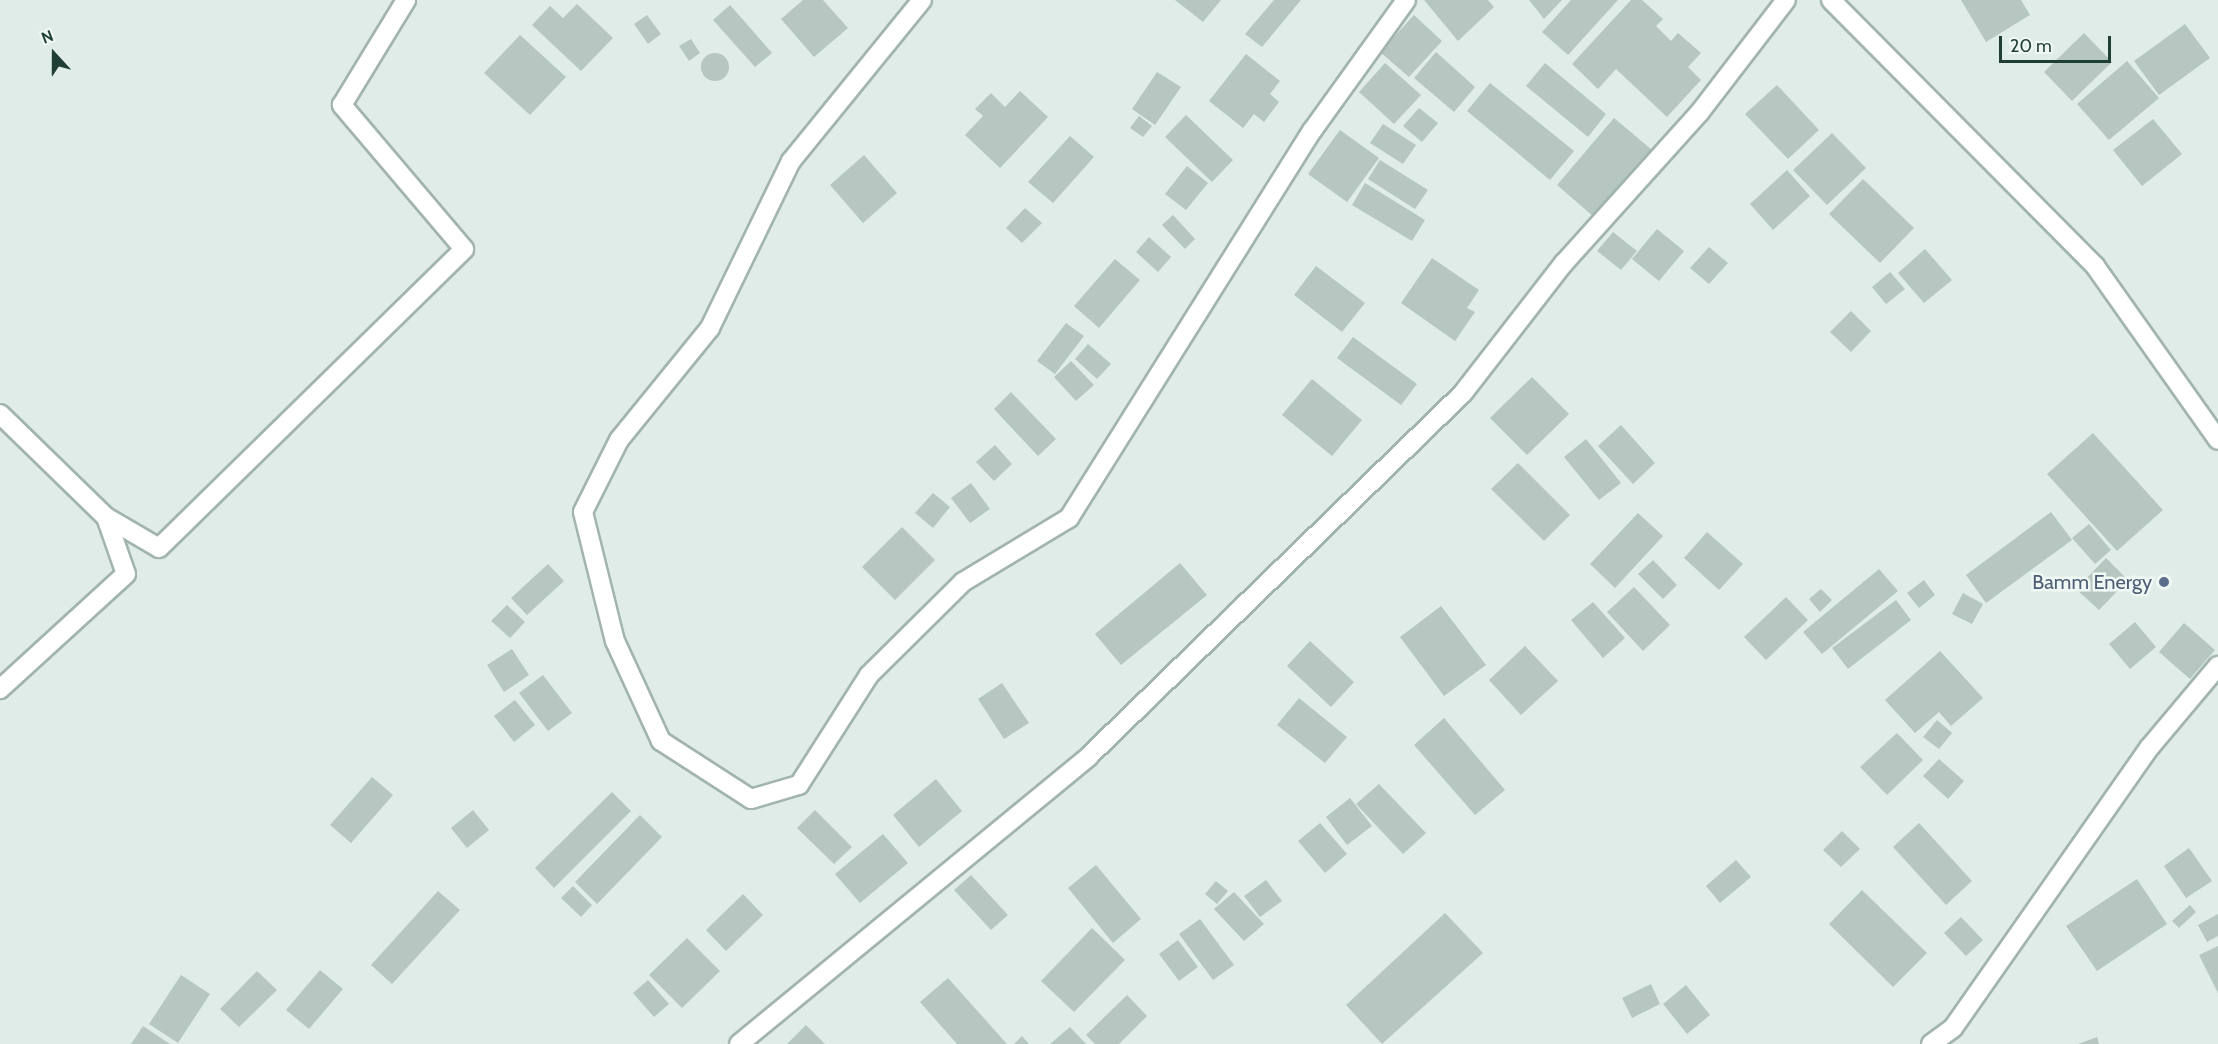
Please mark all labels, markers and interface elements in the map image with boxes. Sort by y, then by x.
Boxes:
north arrow [24,24,84,84]
scale bar [2002,24,2114,62]
text: N [39,26,56,48]
text: 20 m [2010,35,2052,57]
place label: Bamm Energy [2032,570,2152,594]
marker: Bamm Energy [2157,575,2171,589]

